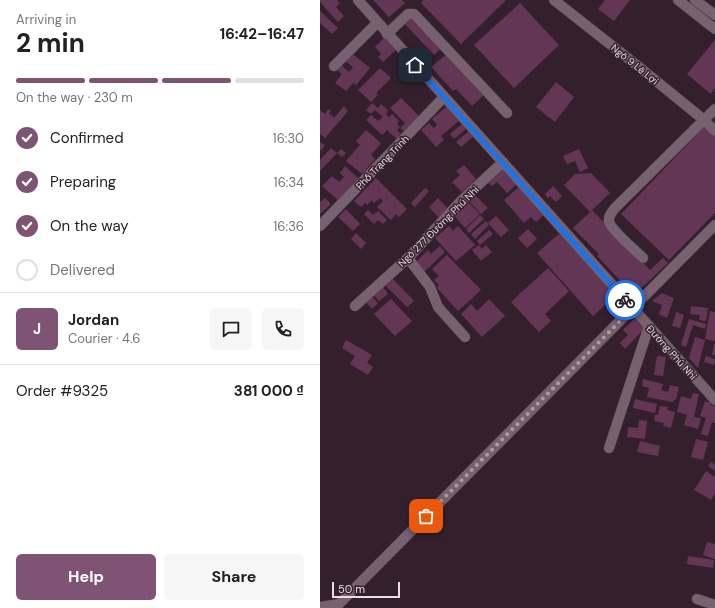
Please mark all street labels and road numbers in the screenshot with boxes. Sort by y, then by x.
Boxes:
street label: Ngõ 9 Lê Lợi [608,41,661,88]
street label: Phố Trạng Trình [353,132,412,192]
street label: Ngõ 277 Đường Phú Nhi [395,183,482,270]
street label: Đường Phú Nhi [644,322,700,382]

